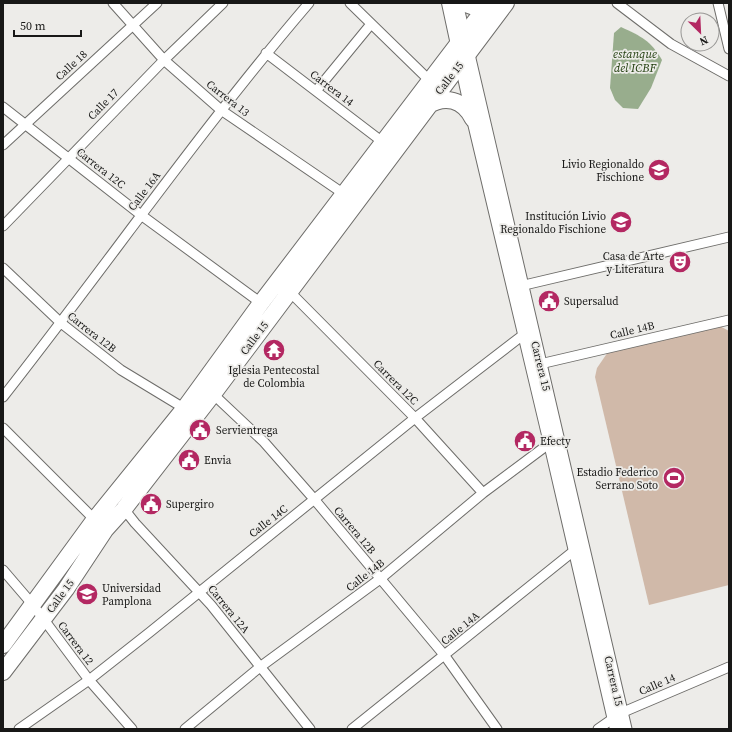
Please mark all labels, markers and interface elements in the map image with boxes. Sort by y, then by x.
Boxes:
scale bar [14,12,81,38]
north arrow [680,12,720,52]
text: 50 m [20,18,46,34]
text: N [697,32,711,49]
water label: estanque del ICBF [613,46,657,76]
street label: Calle 18 [52,47,90,84]
street label: Calle 15 [432,58,467,98]
street label: Carrera 14 [307,67,357,110]
street label: Carrera 13 [203,77,253,120]
street label: Calle 17 [85,85,122,123]
street label: Carrera 12C [73,145,128,192]
place label: Livio Regionaldo Fischione [561,157,644,185]
school or university icon: Livio Regionaldo Fischione [646,157,672,183]
street label: Calle 16A [125,168,165,214]
place label: Institución Livio Regionaldo Fischione [500,209,606,237]
school or university icon: Institución Livio Regionaldo Fischione [608,209,634,235]
place label: Casa de Arte y Literatura [603,249,664,277]
theatre icon: Casa de Arte y Literatura [667,249,693,275]
public building icon: Supersalud [536,288,562,314]
place label: Supersalud [564,294,619,309]
street label: Carrera 12B [64,309,119,356]
street label: Calle 15 [237,318,272,358]
street label: Calle 14B [608,318,656,343]
temple icon: Iglesia Pentecostal de Colombia [261,337,287,363]
street label: Carrera 15 [527,340,554,393]
street label: Carrera 12C [370,357,421,408]
place label: Iglesia Pentecostal de Colombia [229,363,319,391]
public building icon: Servientrega [187,417,213,443]
place label: Servientrega [216,423,278,438]
public building icon: Efecty [512,428,538,454]
place label: Efecty [540,434,571,449]
public building icon: Envia [176,447,202,473]
place label: Envia [204,453,232,468]
place label: Estadio Federico Serrano Soto [577,465,658,493]
sports icon: Estadio Federico Serrano Soto [661,465,687,491]
public building icon: Supergiro [138,491,164,517]
place label: Supergiro [166,497,214,512]
street label: Calle 14C [246,502,291,541]
street label: Carrera 12B [330,503,379,557]
street label: Calle 14B [343,556,388,595]
street label: Calle 15 [43,576,78,616]
school or university icon: Universidad Pamplona [74,581,100,607]
place label: Universidad Pamplona [102,581,162,609]
street label: Carrera 12A [204,582,253,637]
street label: Calle 14A [438,608,483,649]
street label: Carrera 12 [54,618,97,669]
street label: Carrera 15 [600,655,627,708]
street label: Calle 14 [637,670,678,699]

